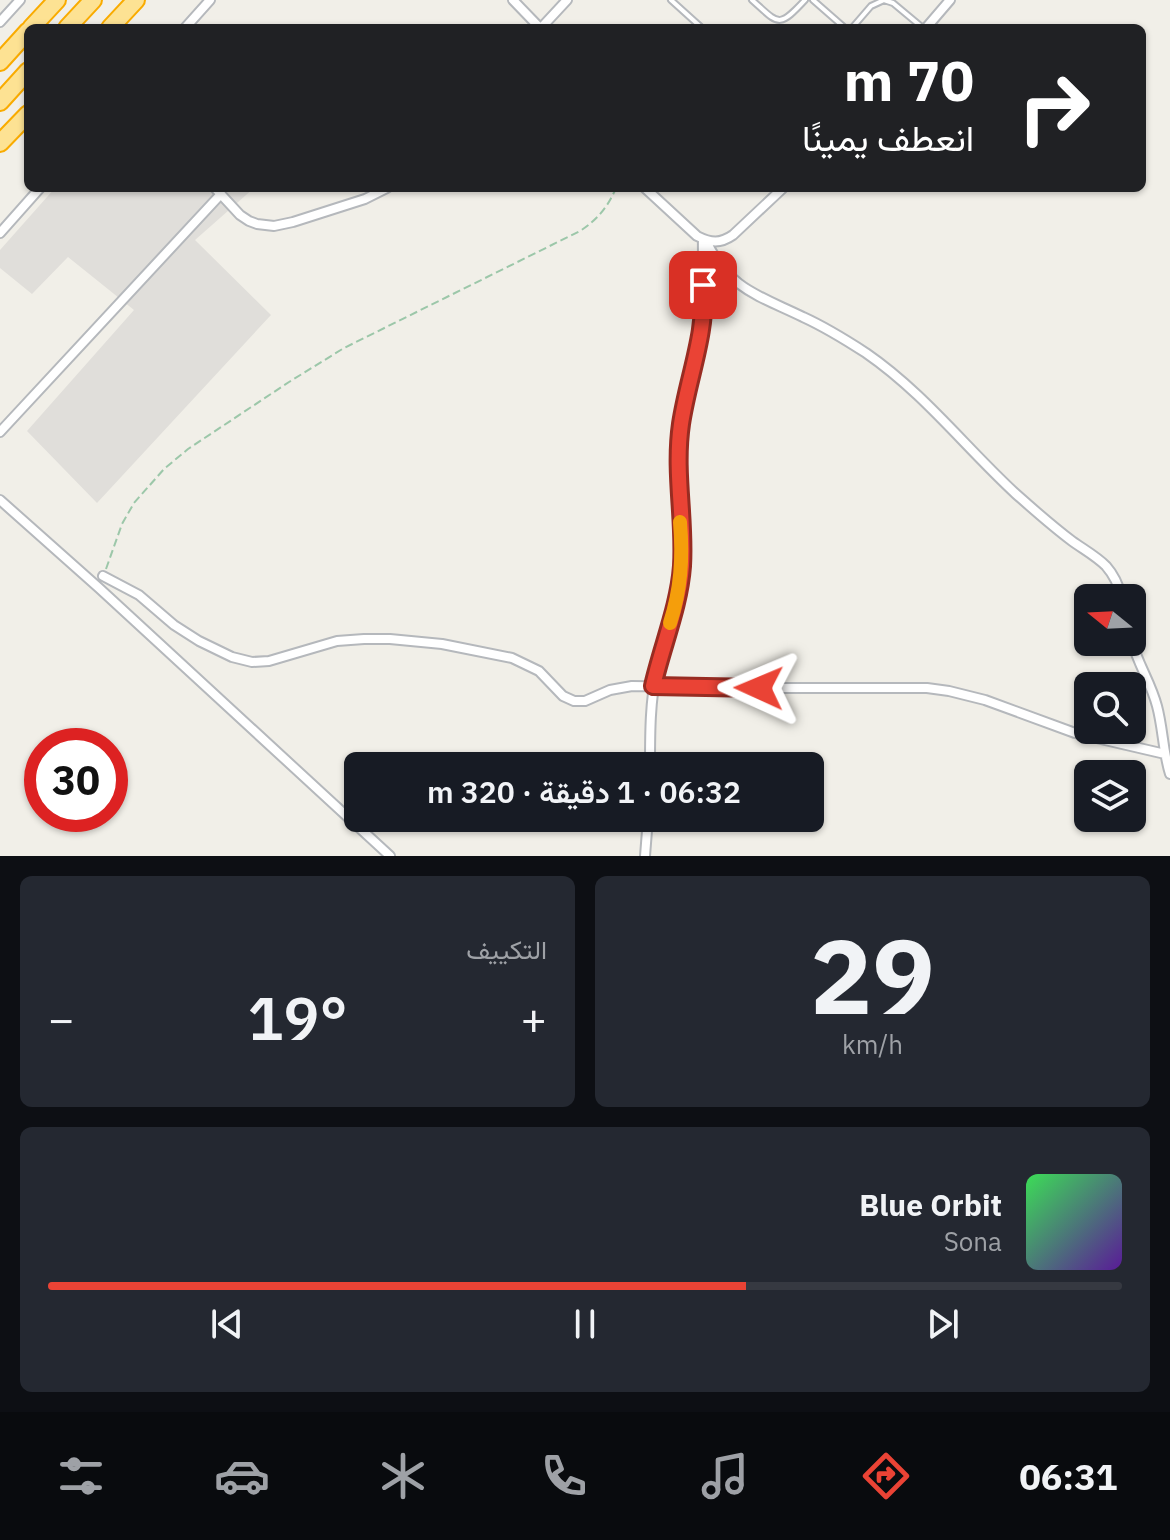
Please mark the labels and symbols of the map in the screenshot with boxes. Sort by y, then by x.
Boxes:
pin [669,251,737,319]
north arrow [1074,584,1146,656]
position arrow [717,646,801,730]
speed limit sign: 30 [24,728,128,832]

